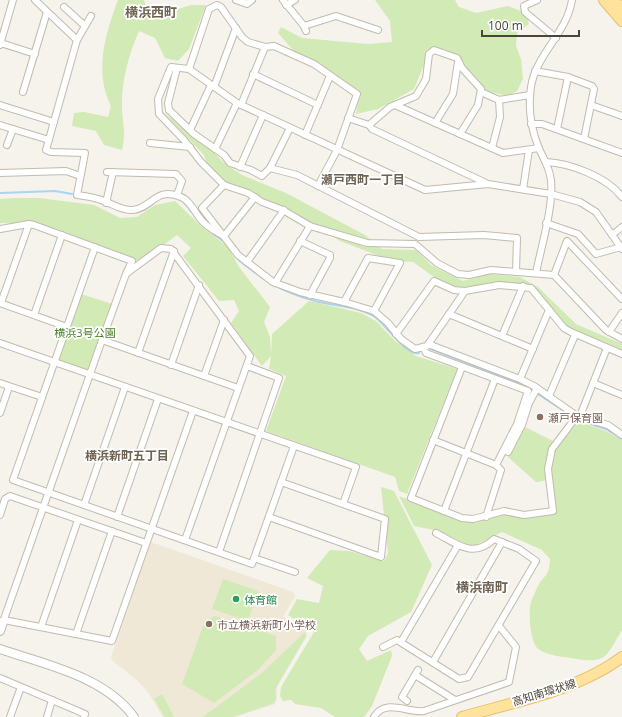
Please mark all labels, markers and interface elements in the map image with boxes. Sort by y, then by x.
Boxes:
district label: 横浜西町 [125,3,177,21]
scale bar [482,12,579,38]
text: 100 m [488,17,523,34]
district label: 瀬戸西町一丁目 [321,171,405,188]
park label: 横浜3号公園 [54,325,116,340]
place label: 瀬戸保育園 [548,410,603,425]
marker: 瀬戸保育園 [535,412,545,422]
district label: 横浜新町五丁目 [85,447,169,464]
district label: 横浜南町 [456,578,508,596]
place label: 体育館 [244,592,277,607]
marker: 体育館 [231,594,241,604]
place label: 市立横浜新町小学校 [217,617,316,632]
marker: 市立横浜新町小学校 [204,619,214,629]
street label: 高知南環状線 [510,675,578,709]

